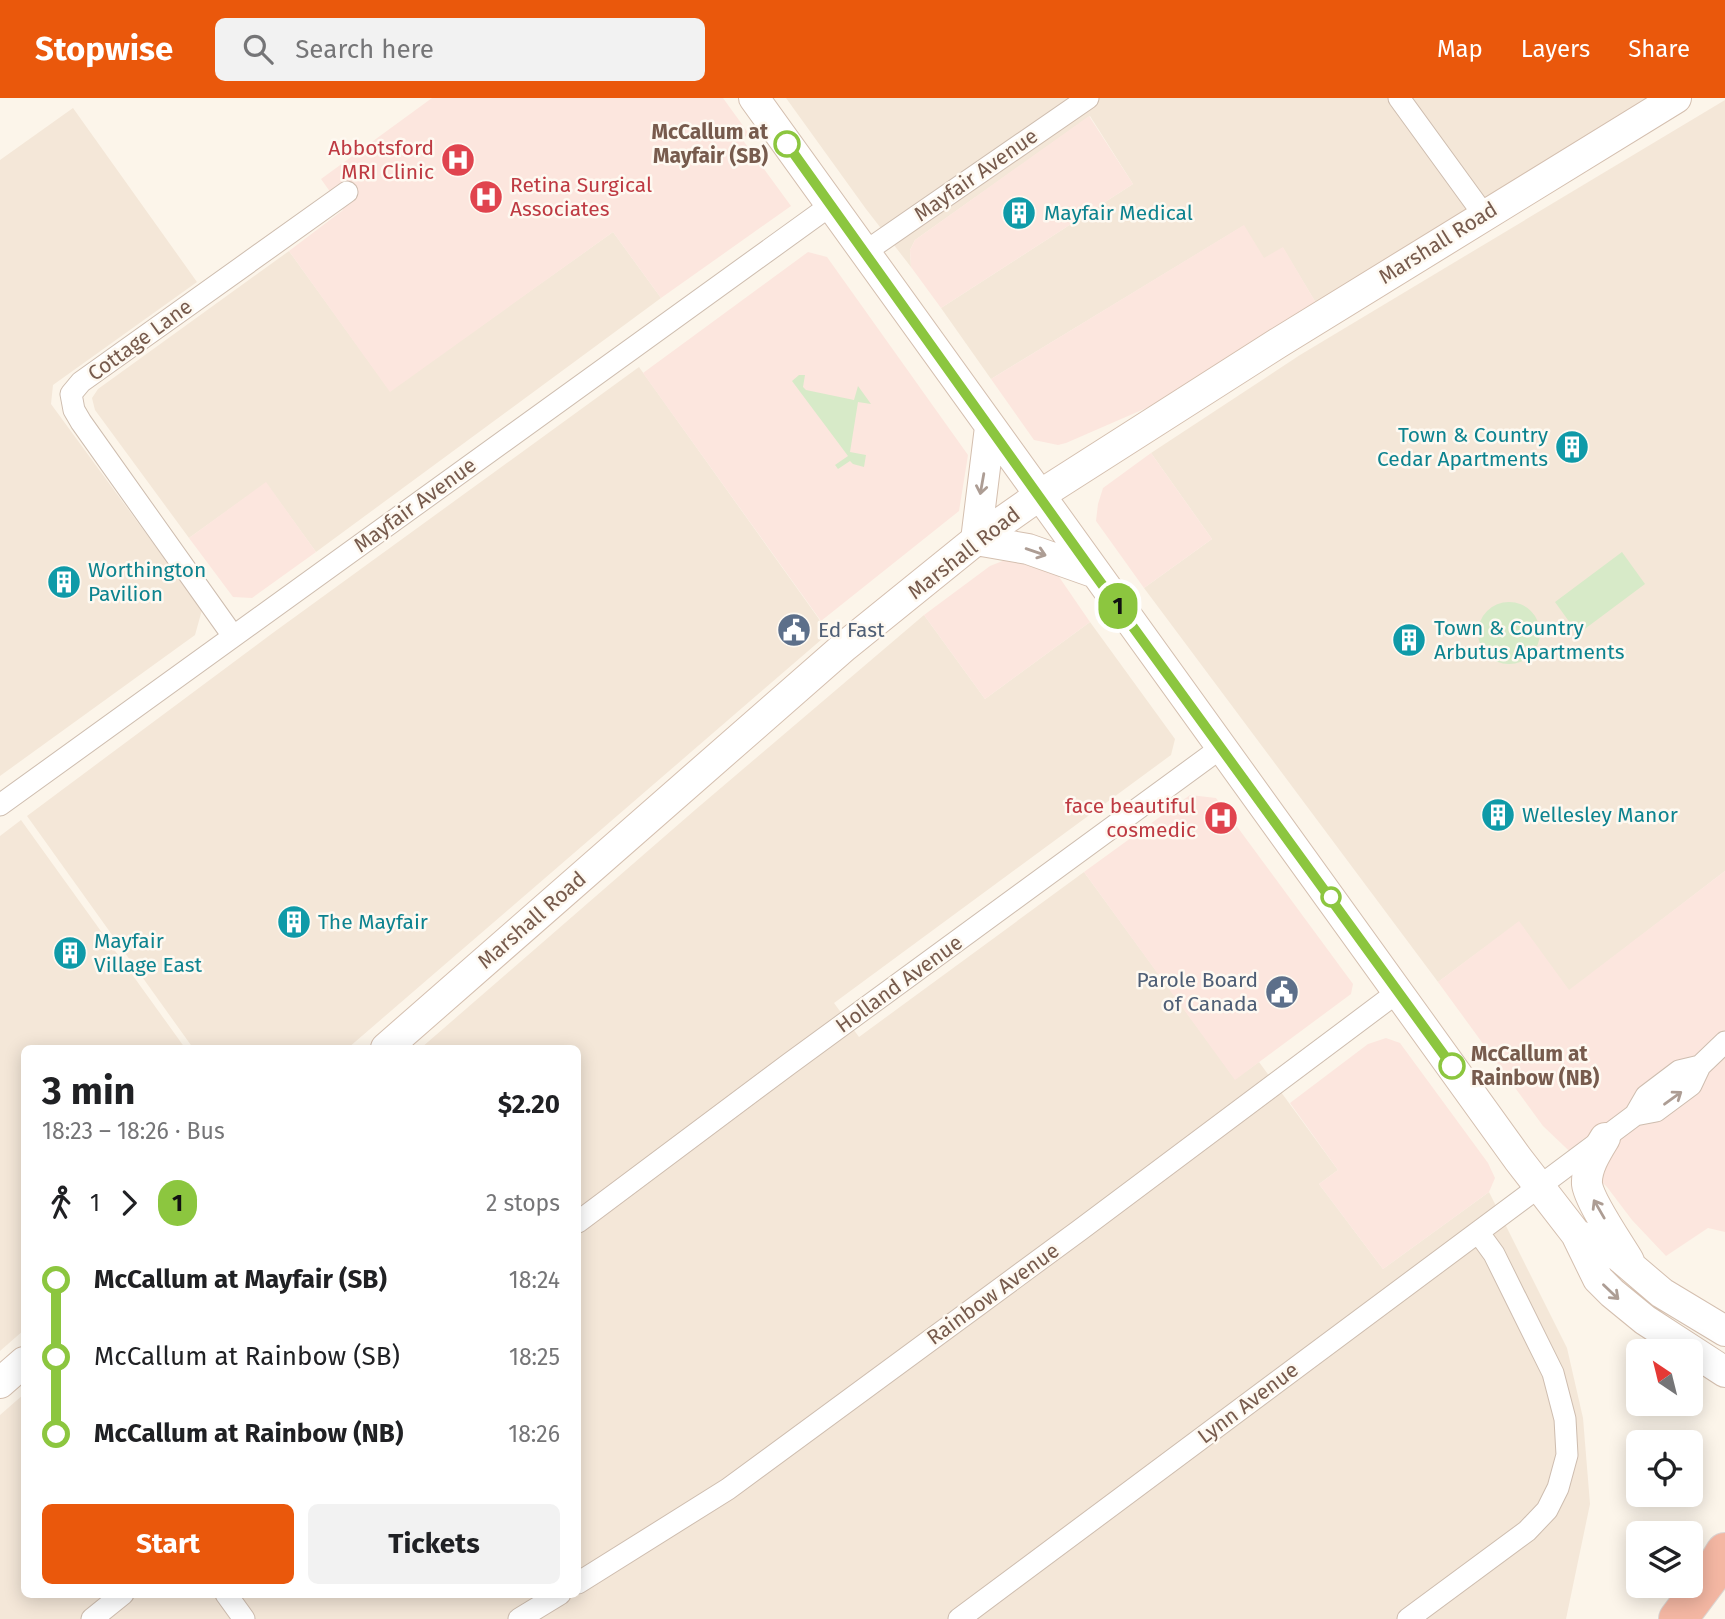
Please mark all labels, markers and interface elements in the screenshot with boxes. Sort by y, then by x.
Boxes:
search box [215,18,705,81]
text: Stopwise [35,29,173,69]
icon: search [239,30,277,68]
text: Search here [295,34,434,65]
text: Map [1437,35,1483,63]
text: Layers [1521,35,1590,63]
text: Share [1628,35,1690,63]
place label: McCallum at Mayfair (SB) [651,119,769,169]
street label: Mayfair Avenue [909,123,1043,227]
marker: McCallum at Mayfair (SB) [774,131,800,157]
place label: Abbotsford MRI Clinic [328,135,434,185]
hospital icon: Abbotsford MRI Clinic [439,141,477,179]
place label: Retina Surgical Associates [510,172,652,222]
hospital icon: Retina Surgical Associates [467,178,505,216]
building icon: Mayfair Medical [1000,194,1038,232]
street label: Marshall Road [1374,196,1502,290]
place label: Mayfair Medical [1044,200,1193,226]
street label: Cottage Lane [83,293,197,387]
place label: Town & Country Cedar Apartments [1377,422,1549,472]
building icon: Town & Country Cedar Apartments [1553,428,1591,466]
street label: Mayfair Avenue [349,452,481,558]
one-way arrow [975,472,988,495]
street label: Marshall Road [903,501,1025,605]
one-way arrow [1024,547,1046,559]
place label: Worthington Pavilion [88,557,206,607]
building icon: Worthington Pavilion [45,563,83,601]
line badge: 1 [1095,583,1141,629]
text: 1 [1112,592,1124,620]
public building icon: Ed Fast [775,611,813,649]
place label: Town & Country Arbutus Apartments [1434,615,1625,665]
place label: Ed Fast [818,617,885,643]
building icon: Town & Country Arbutus Apartments [1390,621,1428,659]
place label: face beautiful cosmedic [1065,793,1196,843]
building icon: Wellesley Manor [1479,796,1517,834]
hospital icon: face beautiful cosmedic [1202,799,1240,837]
place label: Wellesley Manor [1522,802,1678,828]
street label: Marshall Road [472,866,592,974]
unlabelled marker [1321,887,1341,907]
building icon: The Mayfair [275,903,313,941]
place label: The Mayfair [318,909,428,935]
place label: Mayfair Village East [94,928,203,978]
street label: Holland Avenue [831,929,967,1039]
building icon: Mayfair Village East [51,934,89,972]
place label: Parole Board of Canada [1136,967,1258,1017]
public building icon: Parole Board of Canada [1263,973,1301,1011]
place label: McCallum at Rainbow (NB) [1471,1041,1600,1091]
marker: McCallum at Rainbow (NB) [1439,1053,1465,1079]
text: 3 min [42,1068,136,1114]
text: $2.20 [498,1089,560,1120]
one-way arrow [1663,1091,1682,1105]
text: 18:23 – 18:26 · Bus [42,1117,225,1145]
icon: walk [42,1184,80,1222]
icon: forward [110,1184,148,1222]
text: 1 [90,1189,100,1217]
text: 1 [172,1189,183,1217]
text: 2 stops [486,1189,560,1217]
one-way arrow [1592,1199,1606,1219]
street label: Rainbow Avenue [922,1237,1064,1351]
text: McCallum at Mayfair (SB) [94,1264,387,1295]
text: 18:24 [509,1266,560,1294]
one-way arrow [1602,1283,1619,1300]
north arrow [1626,1339,1703,1416]
map controls [1626,1339,1703,1598]
text: McCallum at Rainbow (SB) [94,1341,400,1372]
text: 18:25 [509,1343,560,1371]
street label: Lynn Avenue [1193,1357,1303,1449]
text: McCallum at Rainbow (NB) [94,1418,403,1449]
text: 18:26 [508,1420,560,1448]
button: locate [1626,1430,1703,1507]
button: Start [42,1504,294,1584]
button: Tickets [308,1504,560,1584]
button: layers [1626,1521,1703,1598]

